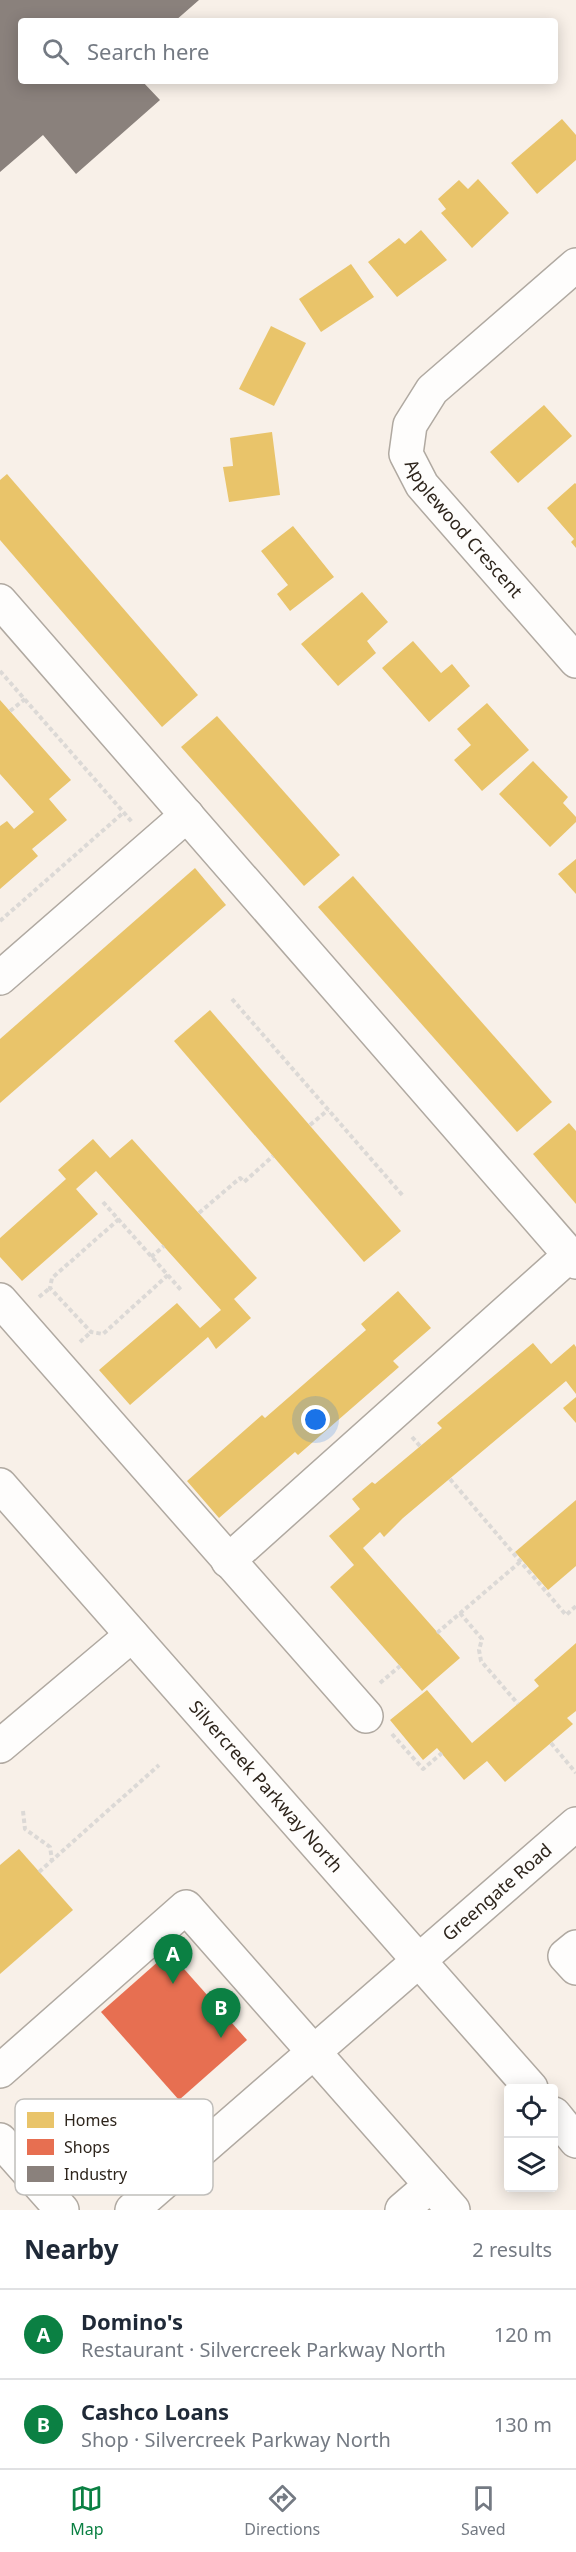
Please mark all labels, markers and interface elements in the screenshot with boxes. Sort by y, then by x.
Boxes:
search box [18,18,558,84]
icon: search [39,35,72,68]
text: Search here [87,36,209,66]
street label: Applewood Crescent [400,455,529,603]
your location [301,1405,330,1434]
street label: Silvercreek Parkway North [184,1695,349,1877]
street label: Greengate Road [437,1838,556,1946]
pin: A [154,1934,192,1984]
pin: B [202,1988,240,2038]
map controls [504,2084,558,2192]
button: locate [504,2084,558,2138]
legend [15,2099,213,2195]
text: Homes [64,2109,117,2131]
text: Shops [64,2136,110,2158]
button: layers [504,2138,558,2192]
text: Industry [64,2163,128,2185]
text: Nearby [24,2231,119,2267]
text: 2 results [472,2236,552,2263]
text: Domino's [81,2306,183,2336]
text: A [37,2321,50,2348]
text: 120 m [494,2321,552,2348]
text: Restaurant · Silvercreek Parkway North [81,2336,446,2363]
text: Cashco Loans [81,2396,229,2426]
text: B [37,2411,50,2438]
text: 130 m [494,2411,552,2438]
text: Shop · Silvercreek Parkway North [81,2426,391,2453]
tab: Map [70,2482,104,2540]
tab: Directions [244,2482,320,2540]
tab: Saved [461,2482,506,2540]

